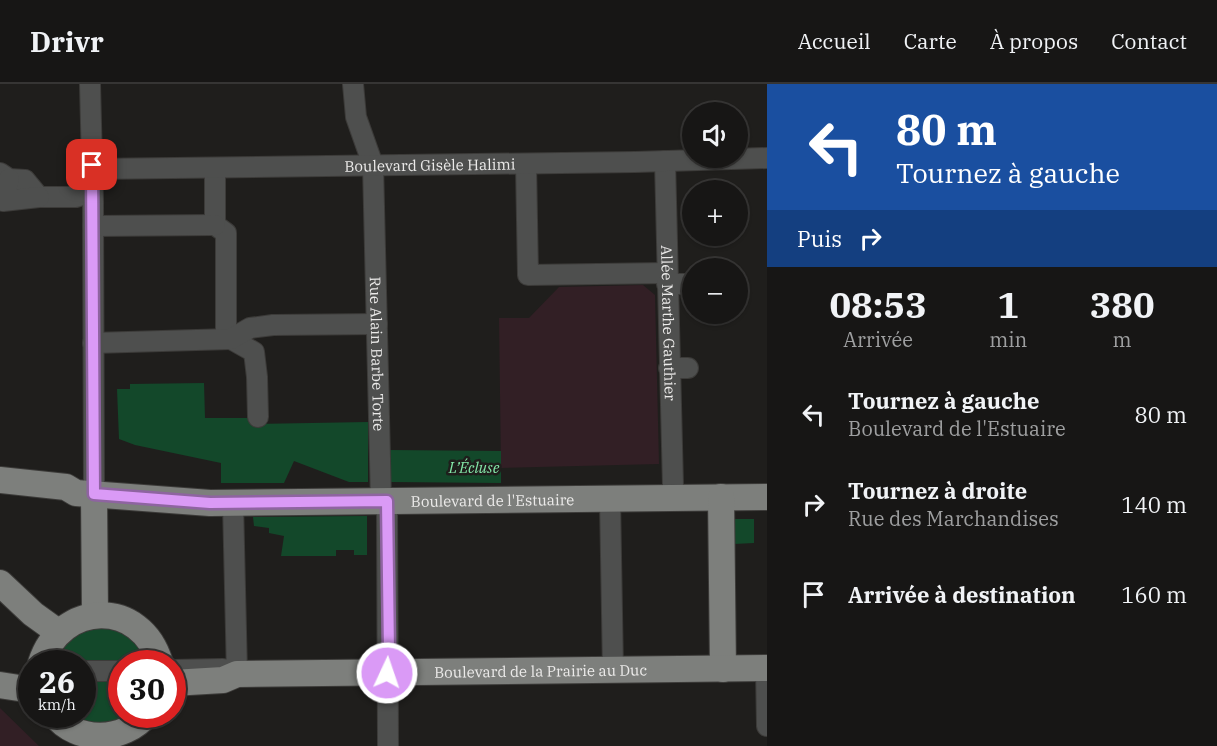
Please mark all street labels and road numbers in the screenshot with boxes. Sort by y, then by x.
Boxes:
street label: Boulevard Gisèle Halimi [344,154,516,175]
street label: Allée Marthe Gauthier [658,245,680,401]
street label: Rue Alain Barbe Torte [366,276,389,431]
street label: Boulevard de l'Estuaire [411,490,574,510]
street label: Boulevard de la Prairie au Duc [434,660,647,681]

